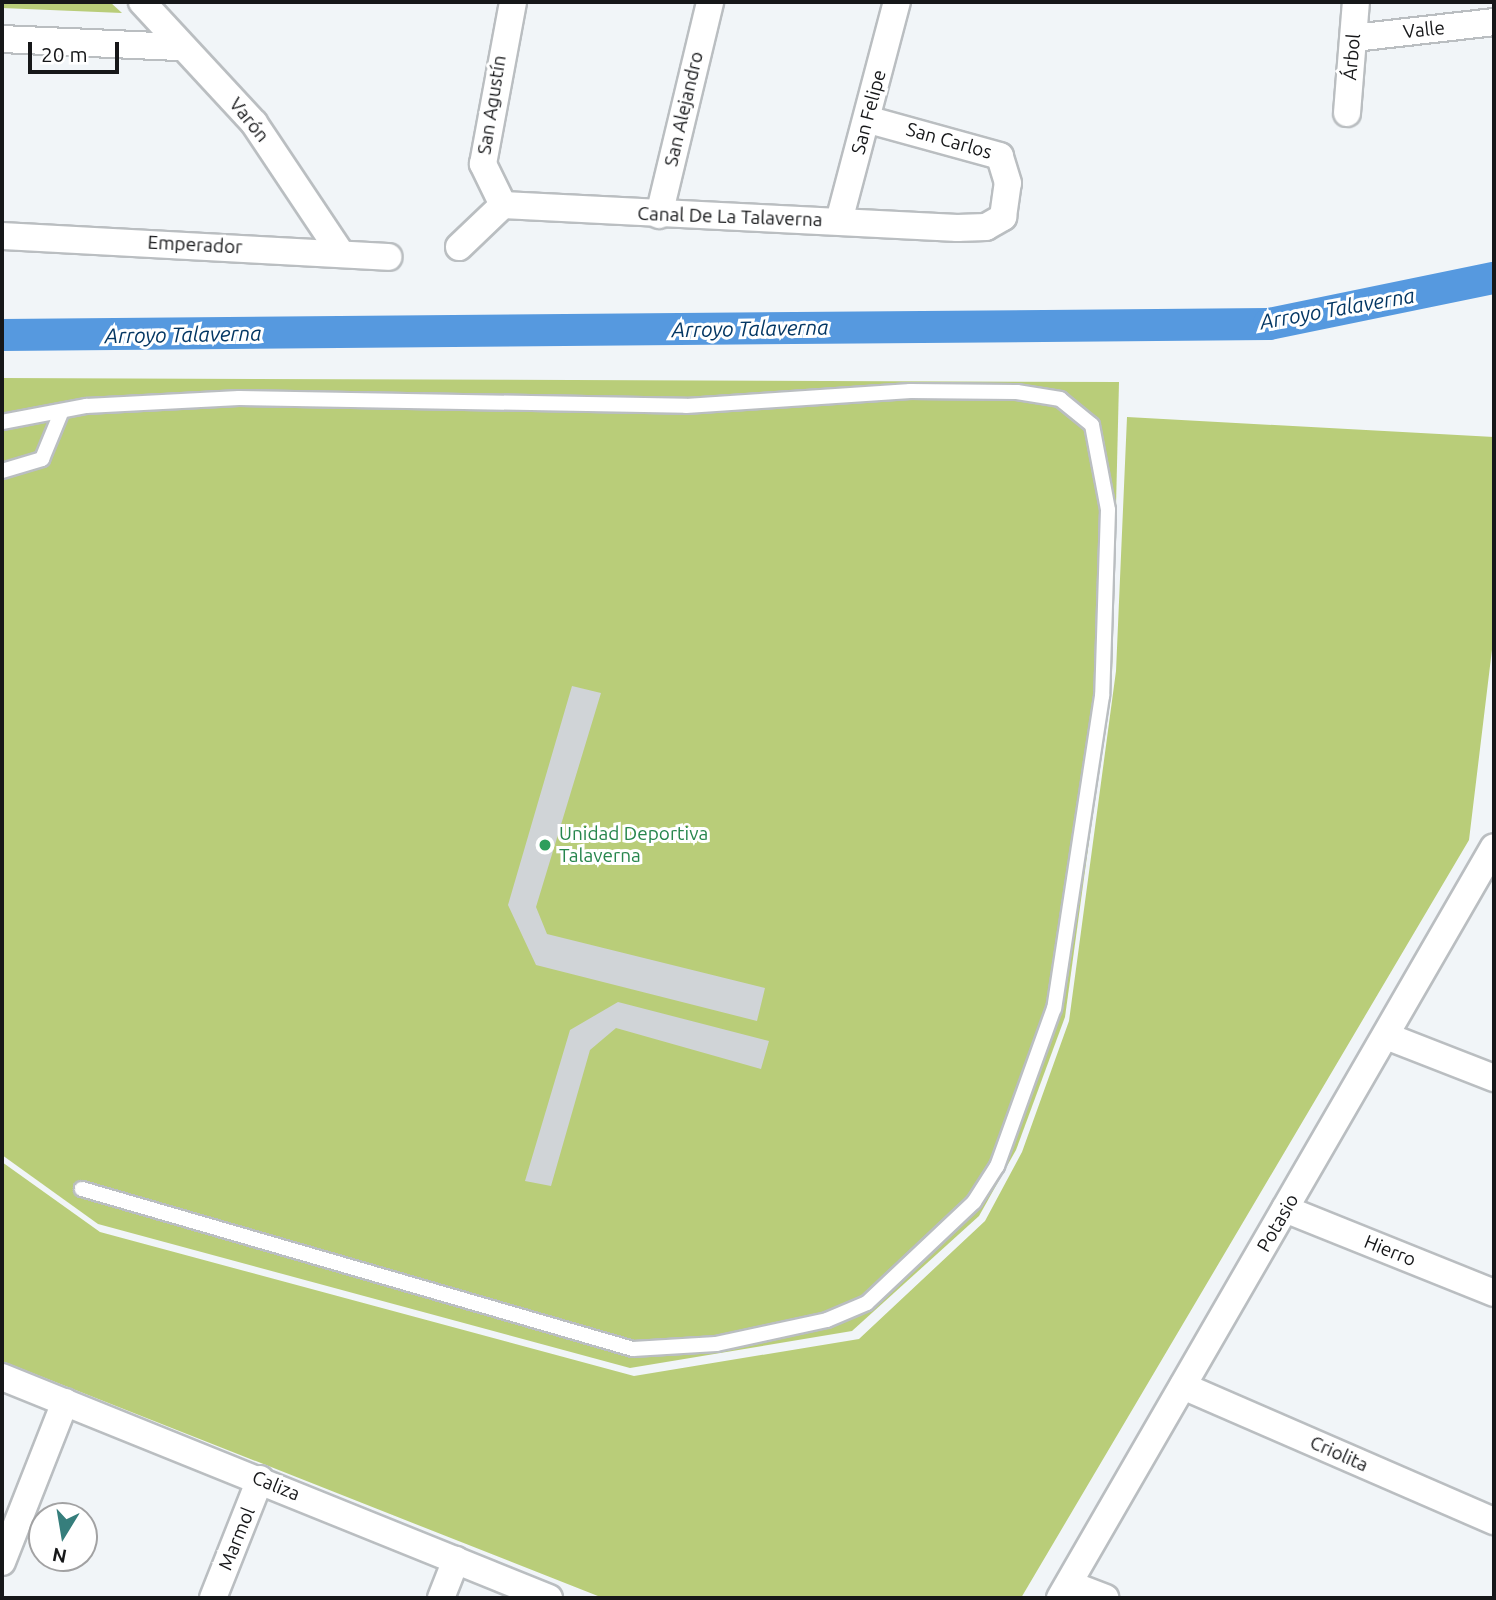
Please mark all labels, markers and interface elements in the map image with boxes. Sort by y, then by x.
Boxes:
street label: Valle [1402,16,1446,44]
scale bar [32,28,122,72]
street label: Árbol [1339,33,1365,81]
text: 20 m [41,42,88,66]
street label: San Alejandro [660,49,708,169]
street label: San Agustín [473,54,511,156]
street label: San Felipe [847,67,891,157]
street label: Varón [224,93,274,147]
street label: San Carlos [904,118,994,164]
street label: Canal De La Talaverna [637,202,823,232]
street label: Emperador [147,231,243,259]
water label: Arroyo Talaverna [1258,282,1416,334]
water label: Arroyo Talaverna [671,314,829,342]
water label: Arroyo Talaverna [104,320,262,348]
place label: Unidad Deportiva Talaverna [559,823,708,867]
marker: Unidad Deportiva Talaverna [537,837,553,853]
street label: Potasio [1252,1190,1304,1256]
street label: Hierro [1361,1230,1419,1272]
street label: Criolita [1306,1431,1372,1477]
street label: Caliza [249,1466,303,1506]
north arrow [28,1502,98,1572]
street label: Marmol [214,1504,260,1574]
text: N [50,1543,68,1568]

